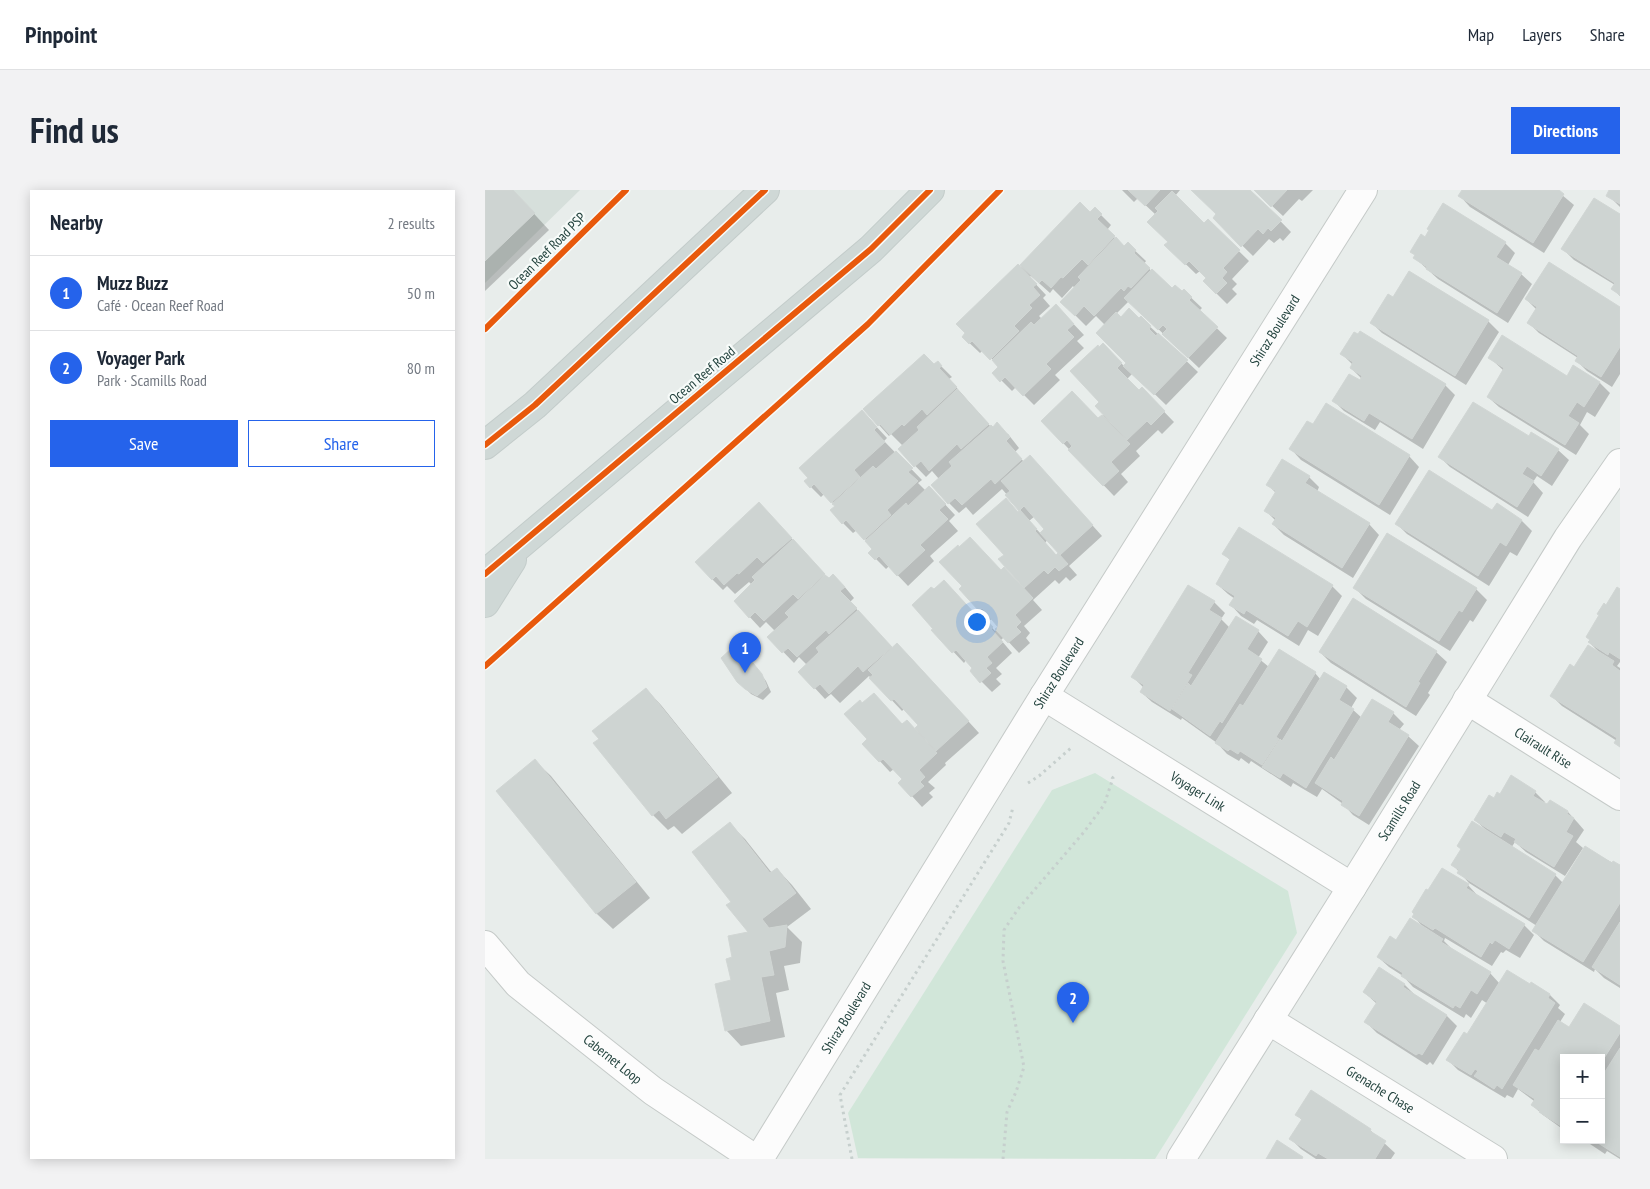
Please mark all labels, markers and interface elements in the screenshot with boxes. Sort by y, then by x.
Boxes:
text: Pinpoint [25,19,97,50]
text: Map [1468,23,1494,46]
text: Layers [1522,23,1562,46]
text: Share [1590,23,1625,46]
text: Find us [30,107,119,153]
button: Directions [1511,107,1620,154]
street label: Ocean Reef Road PSP [504,208,590,294]
text: Nearby [50,209,103,236]
text: 2 results [388,213,435,233]
text: Muzz Buzz [97,271,168,295]
text: 1 [62,283,70,303]
text: 50 m [407,283,435,303]
street label: Shiraz Boulevard [1245,291,1304,369]
text: Café · Ocean Reef Road [97,295,224,315]
street label: Ocean Reef Road [665,342,739,408]
text: Voyager Park [97,346,185,370]
text: 2 [62,358,70,378]
text: 80 m [407,358,435,378]
text: Park · Scamills Road [97,370,207,390]
button: Save [50,420,238,467]
button: Share [248,420,435,467]
your location [964,609,990,635]
pin: 1 [729,632,761,673]
street label: Shiraz Boulevard [1029,634,1088,712]
street label: Clairault Rise [1511,723,1575,773]
street label: Voyager Link [1166,767,1229,816]
street label: Scamills Road [1374,778,1424,844]
street label: Shiraz Boulevard [817,978,875,1057]
pin: 2 [1057,982,1089,1023]
street label: Cabernet Loop [580,1030,646,1088]
map controls [1560,1054,1605,1144]
button: + [1560,1054,1605,1099]
street label: Grenache Chase [1343,1061,1418,1117]
button: − [1560,1099,1605,1144]

